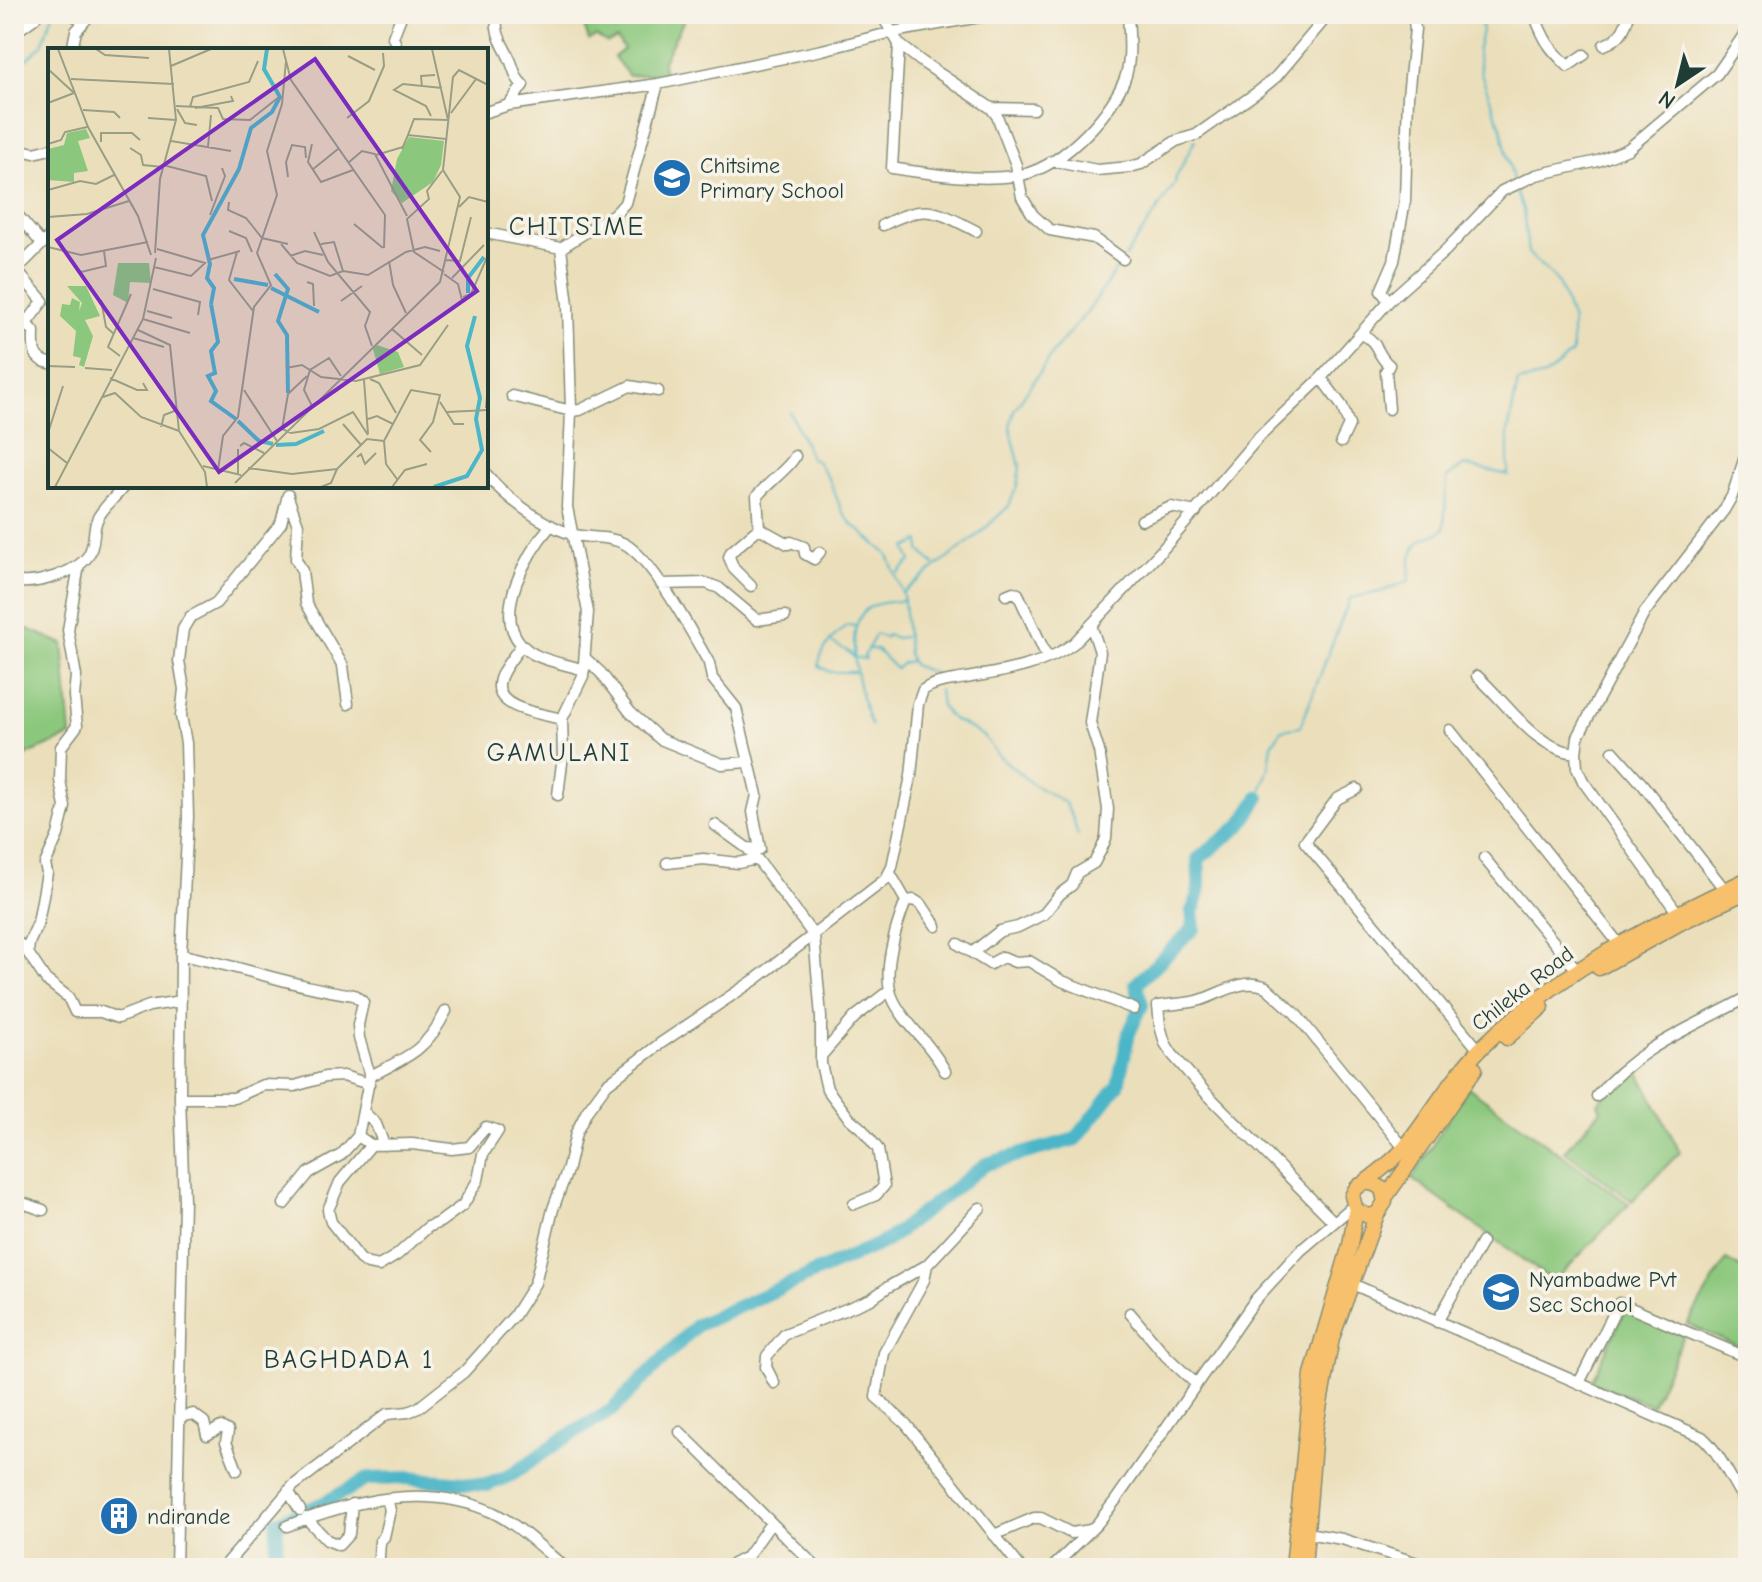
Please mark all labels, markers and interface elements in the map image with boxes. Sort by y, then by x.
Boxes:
north arrow [1638,44,1718,124]
inset map [48,48,488,488]
text: N [1654,85,1680,114]
place label: Chitsime Primary School [700,153,844,204]
school or university icon: Chitsime Primary School [651,157,693,199]
district label: CHITSIME [509,212,645,242]
district label: GAMULANI [487,738,631,768]
street label: Chileka Road [1466,941,1579,1037]
place label: Nyambadwe Pvt Sec School [1529,1267,1677,1318]
school or university icon: Nyambadwe Pvt Sec School [1480,1271,1522,1313]
district label: BAGHDADA 1 [264,1345,434,1375]
building icon: ndirande [98,1495,140,1537]
place label: ndirande [147,1504,230,1530]

